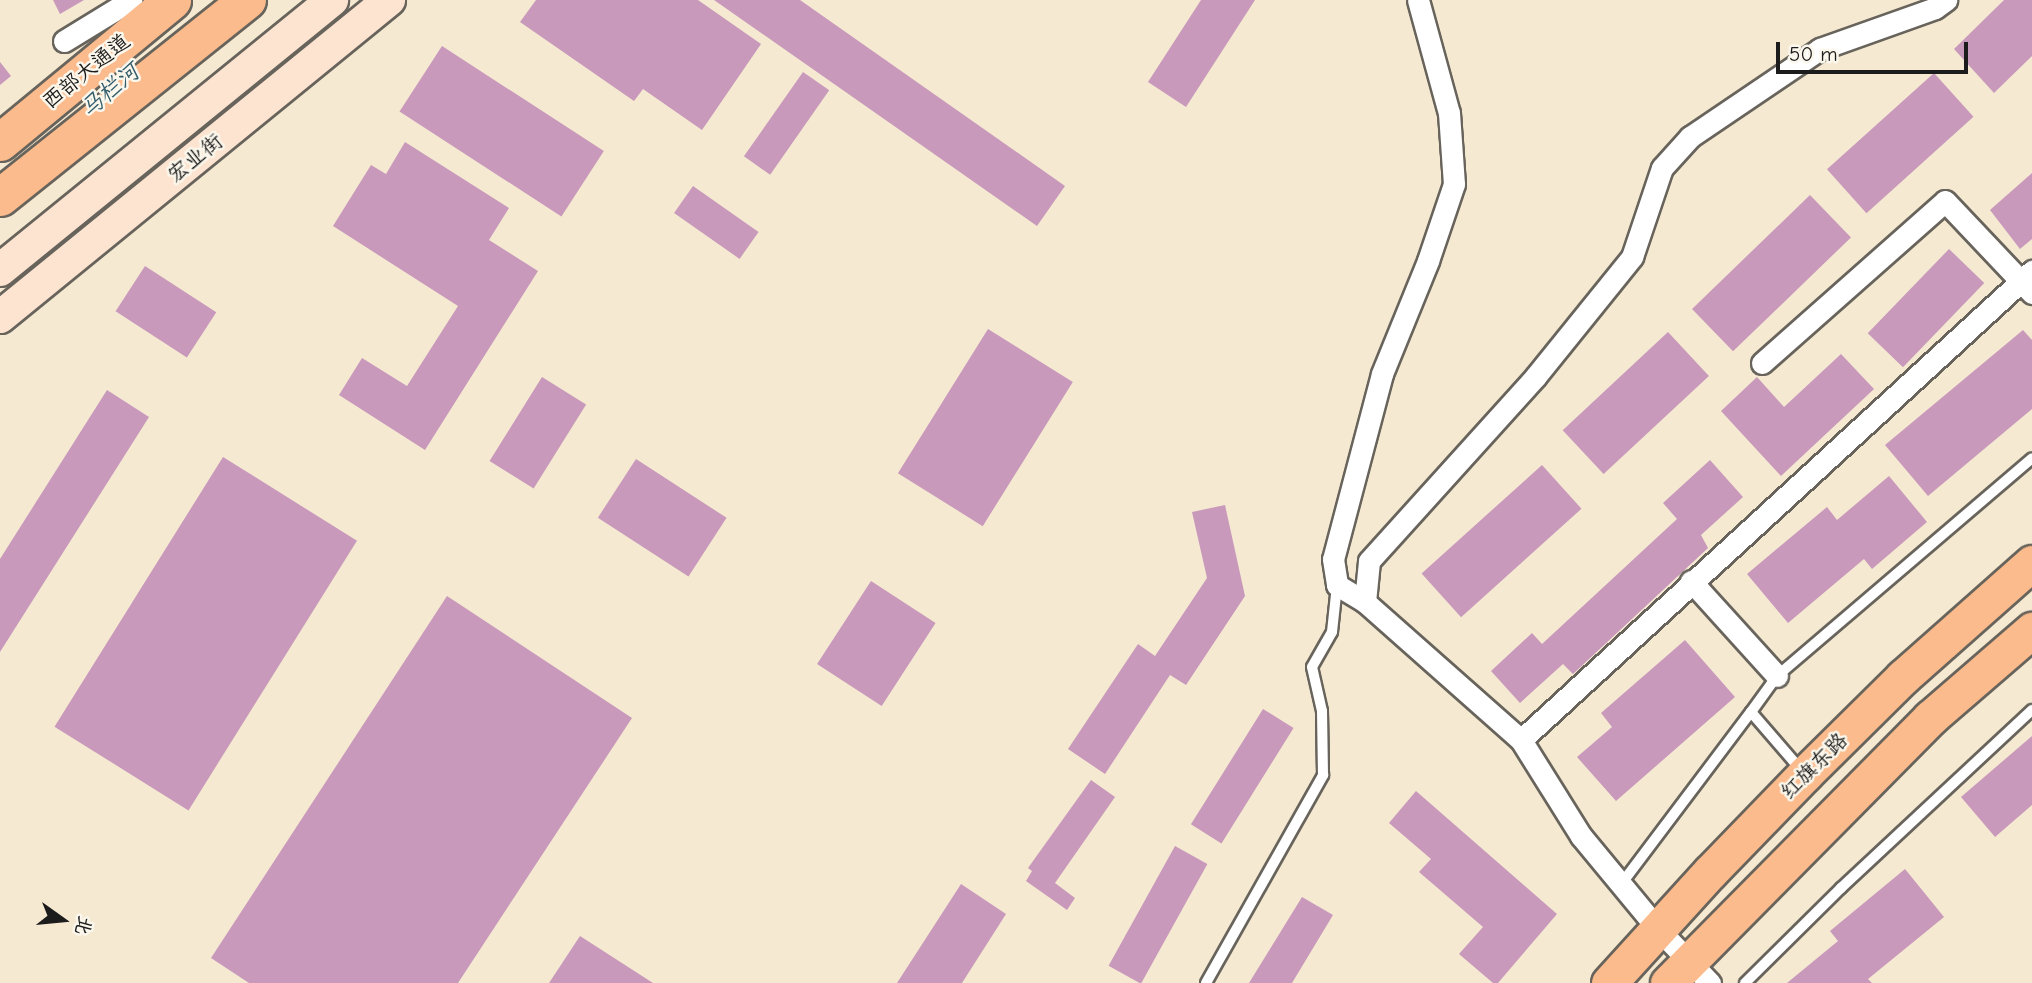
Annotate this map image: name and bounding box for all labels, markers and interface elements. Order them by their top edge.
street label: 西部大通道 [37,28,135,114]
scale bar [1780,28,1972,72]
text: 50 m [1789,42,1838,66]
water label: 马栏河 [75,58,145,124]
street label: 宏业街 [163,128,227,188]
street label: 红旗东路 [1775,727,1853,805]
north arrow [28,885,98,955]
text: 北 [70,913,96,937]

